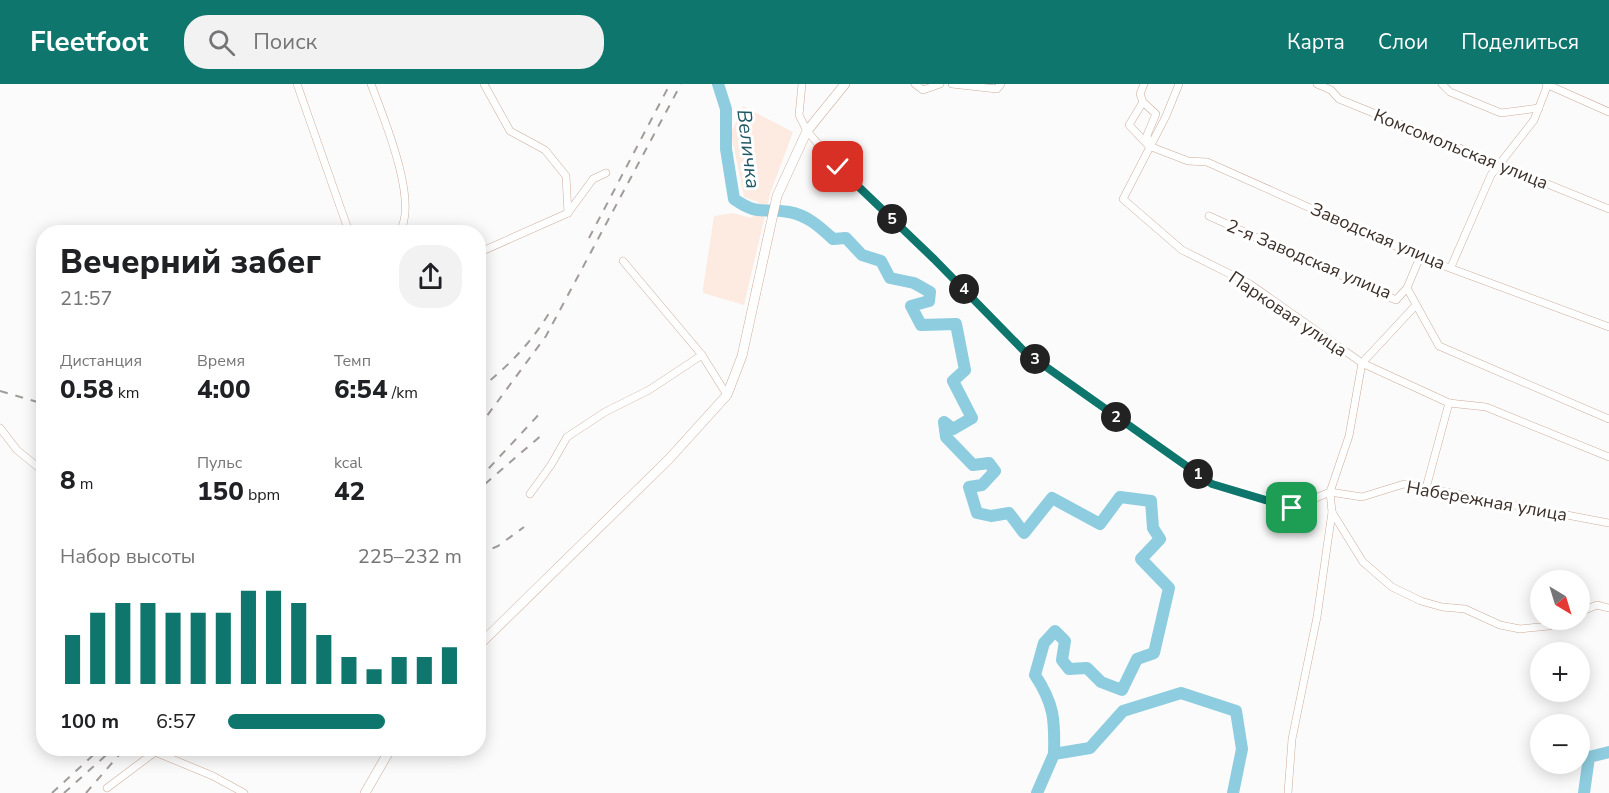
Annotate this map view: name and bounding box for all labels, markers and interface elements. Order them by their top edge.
search box [184,15,604,69]
text: Fleetfoot [30,23,148,61]
icon: search [205,26,238,59]
text: Поиск [253,27,317,57]
text: Карта [1287,28,1345,56]
text: Слои [1378,28,1428,56]
text: Поделиться [1461,28,1579,56]
street label: Комсомольская улица [1370,103,1552,195]
water label: Величка [730,108,767,190]
pin [812,141,863,192]
icon: check [821,150,854,183]
street label: Заводская улица [1307,197,1449,275]
pin: 5 [877,204,907,234]
text: 5 [887,208,897,230]
street label: 2-я Заводская улица [1223,213,1395,305]
text: Вечерний забег [60,240,321,285]
button: share [399,245,462,308]
street label: Парковая улица [1224,266,1352,362]
pin: 4 [949,274,979,304]
text: 4 [959,278,969,300]
text: 21:57 [60,285,113,312]
pin: 3 [1020,344,1050,374]
text: 3 [1030,348,1040,370]
text: Дистанция [60,350,142,372]
text: Время [197,350,245,372]
text: Темп [334,350,371,372]
text: 0.58 [60,372,114,407]
text: 4:00 [197,372,251,407]
text: 6:54 [334,372,388,407]
text: km [114,382,139,404]
text: /km [388,382,418,404]
pin: 2 [1101,402,1131,432]
text: 2 [1111,406,1121,428]
text: Пульс [197,452,242,474]
text: kcal [334,452,362,474]
pin: 1 [1183,459,1213,489]
text: 8 [60,463,76,498]
text: 1 [1193,463,1203,485]
text: m [76,473,93,495]
text: 150 [197,474,244,509]
text: 42 [334,474,365,509]
street label: Набережная улица [1405,475,1569,527]
pin [1266,482,1317,533]
text: bpm [244,484,280,506]
icon: arrive [1275,491,1308,524]
text: Набор высоты [60,543,195,570]
text: 225–232 m [358,543,462,570]
north arrow [1530,570,1590,630]
map controls [1530,570,1590,774]
button: + [1530,642,1590,702]
text: 100 m [60,708,119,735]
text: 6:57 [156,708,197,735]
button: − [1530,714,1590,774]

